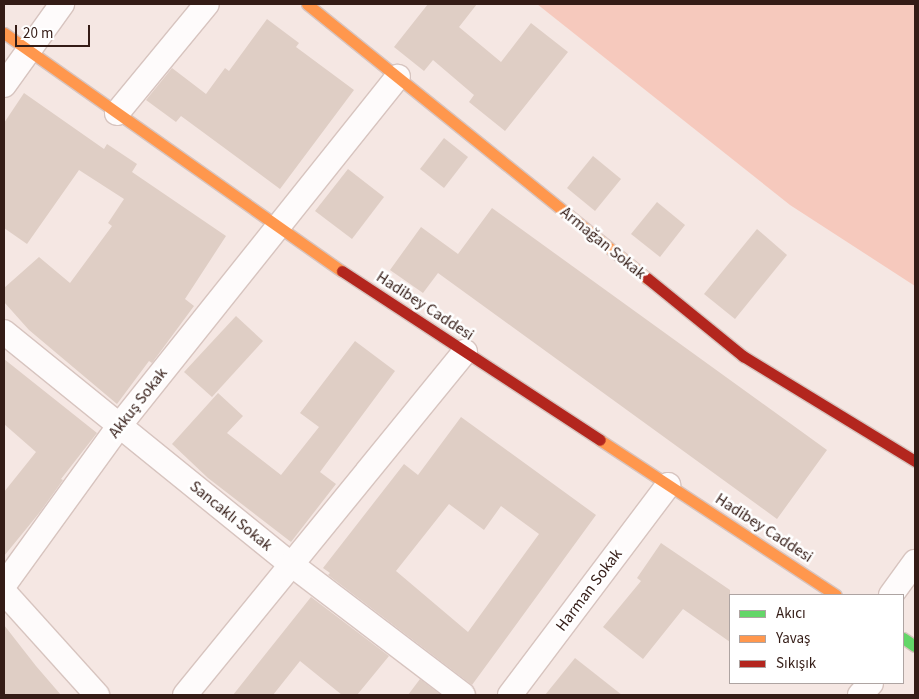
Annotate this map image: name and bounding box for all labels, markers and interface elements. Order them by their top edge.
scale bar [18,15,92,47]
text: 20 m [23,23,53,44]
street label: Armağan Sokak [556,203,650,283]
street label: Hadibey Caddesi [373,267,477,345]
street label: Akkuş Sokak [105,364,171,442]
street label: Sancaklı Sokak [186,477,276,555]
street label: Hadibey Caddesi [712,489,816,567]
street label: Harman Sokak [552,545,626,635]
legend [729,594,904,684]
text: Akıcı [776,603,806,624]
text: Yavaş [776,628,810,649]
text: Sıkışık [776,653,816,674]

